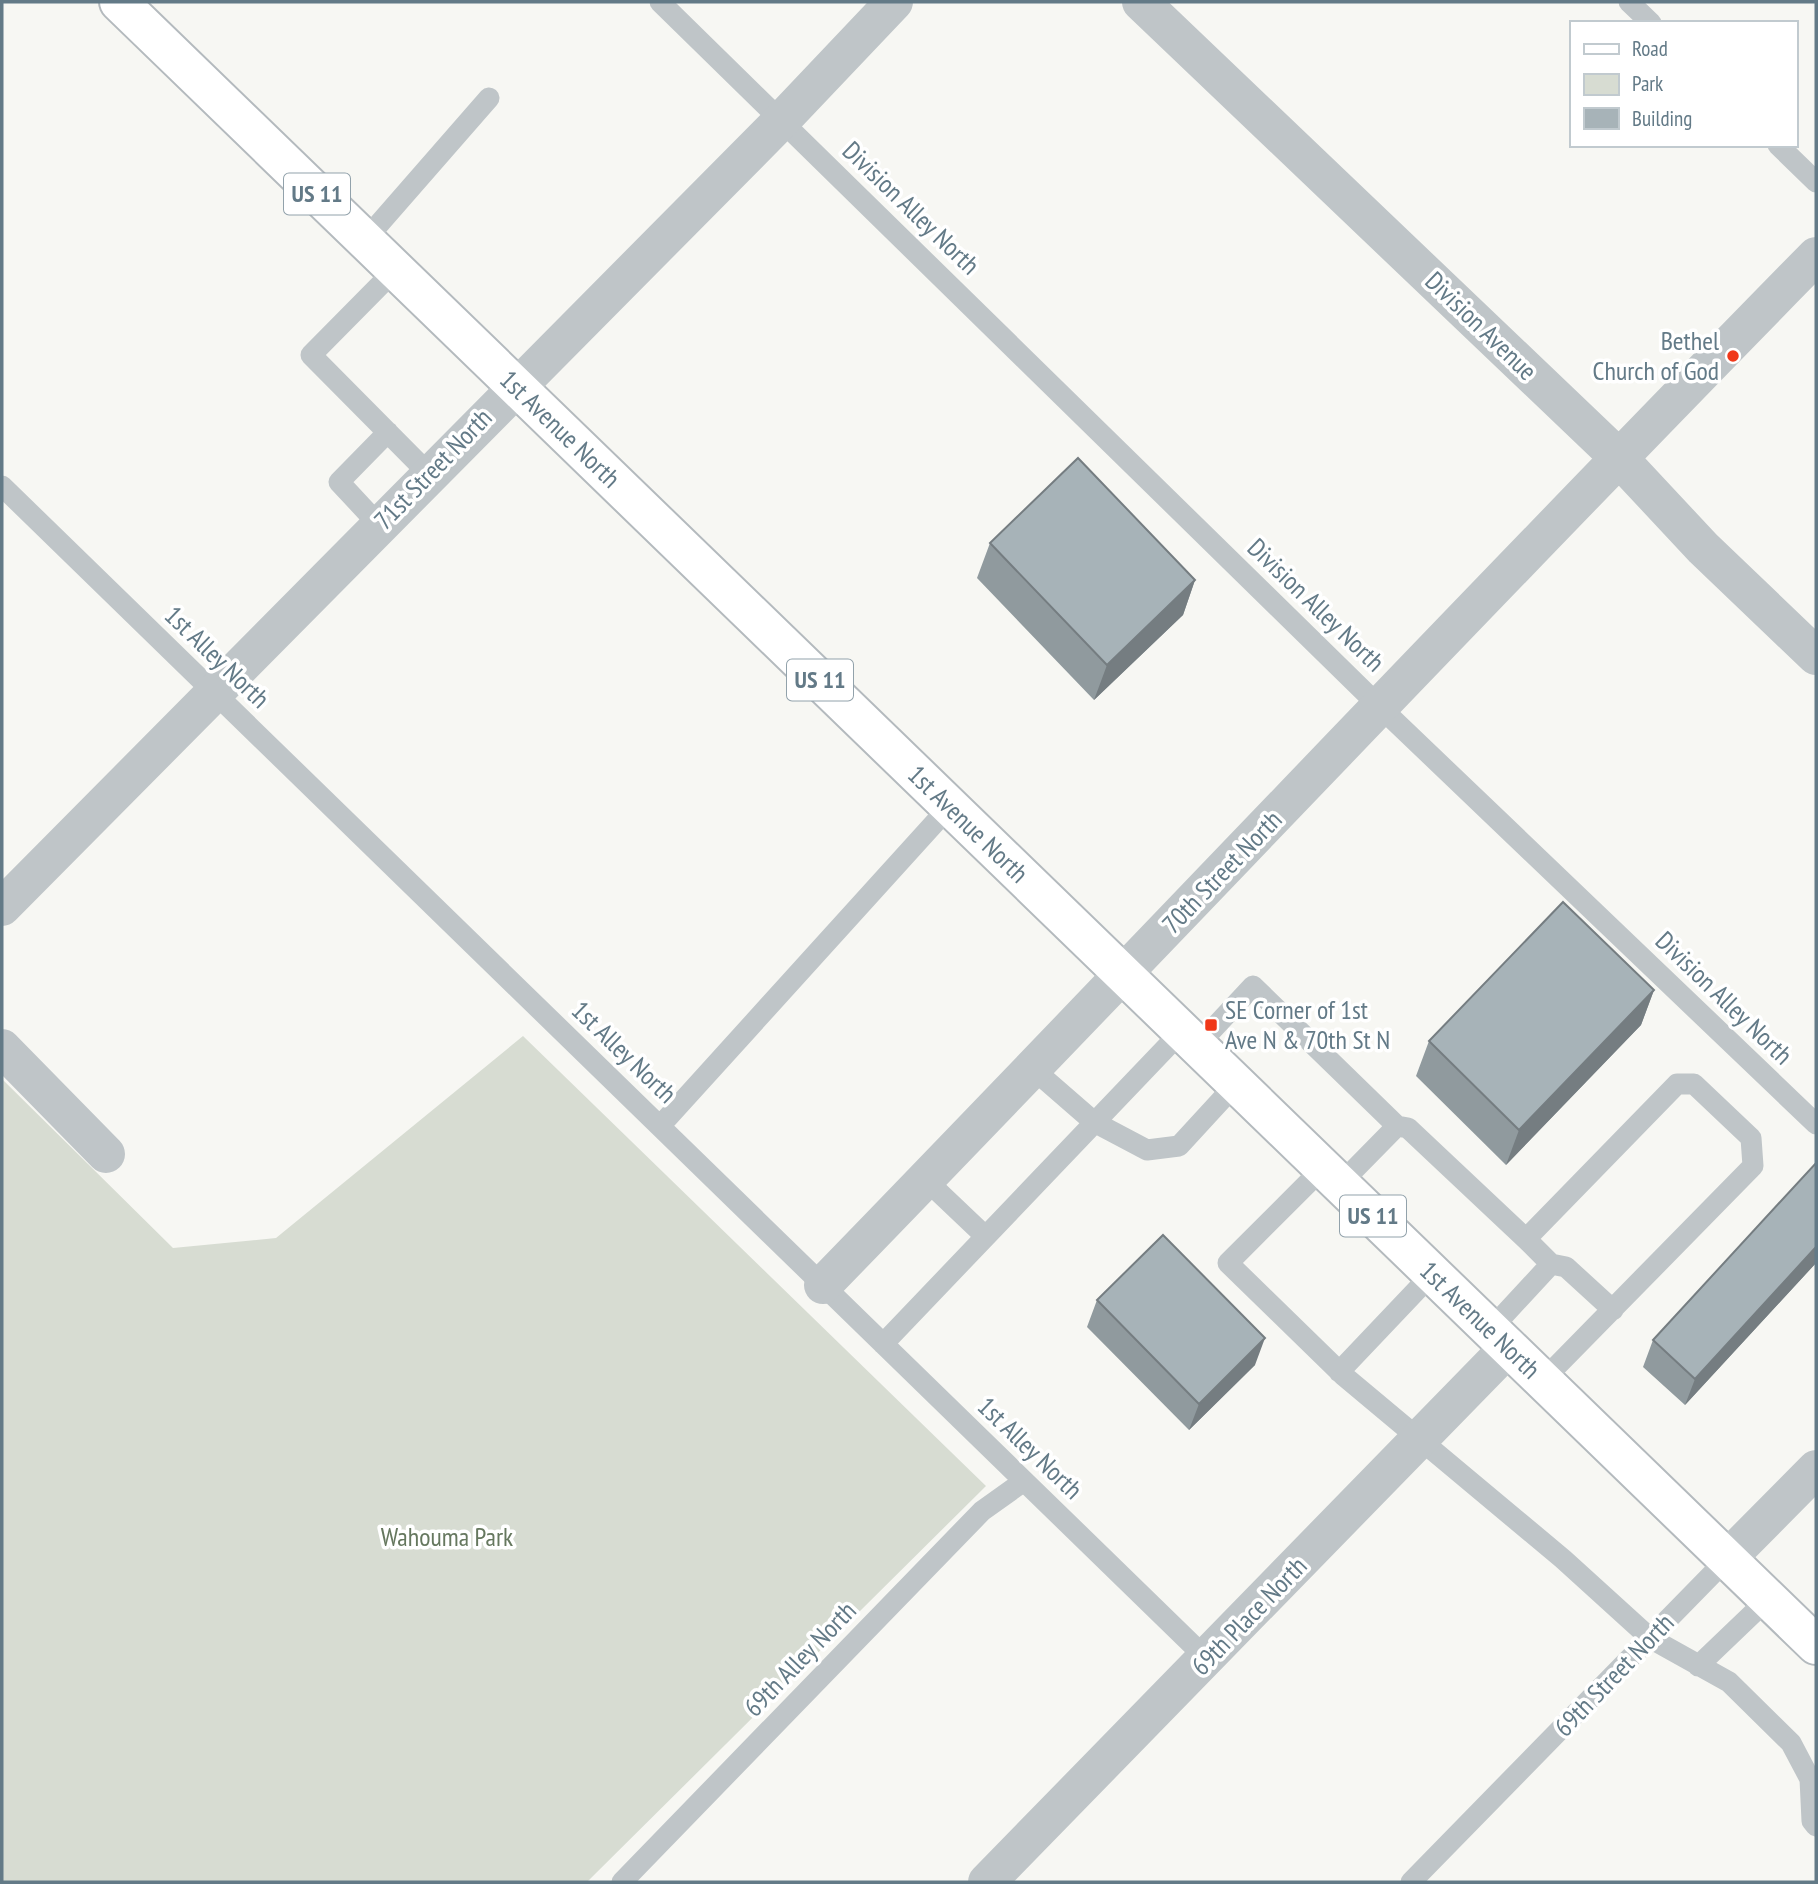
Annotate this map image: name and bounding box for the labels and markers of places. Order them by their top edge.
place label: Bethel Church of God [1593,324,1719,387]
marker: Bethel Church of God [1725,348,1741,364]
place label: SE Corner of 1st Ave N & 70th St N [1225,993,1390,1056]
marker: SE Corner of 1st Ave N & 70th St N [1203,1017,1219,1033]

